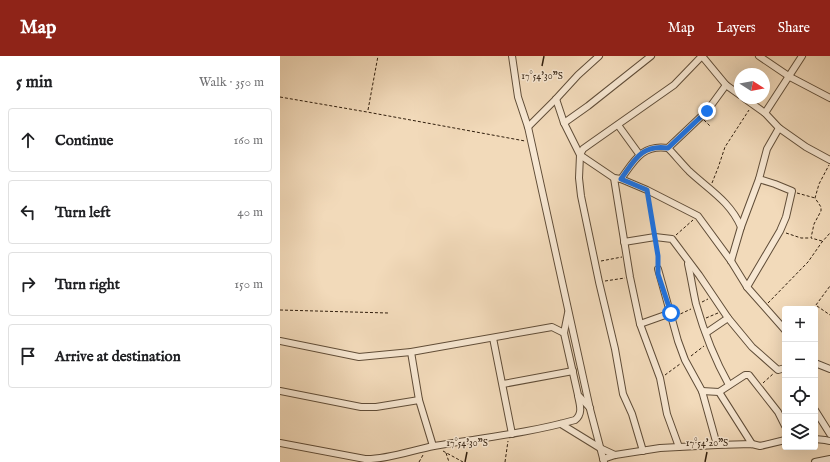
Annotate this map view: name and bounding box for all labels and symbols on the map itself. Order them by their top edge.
north arrow [734,68,770,104]
text: 17°54'30"S [521,70,563,83]
route end [698,102,716,120]
route start [662,304,680,322]
text: 17°54'30"S [446,437,488,450]
text: 17°54'20"S [686,437,728,450]

